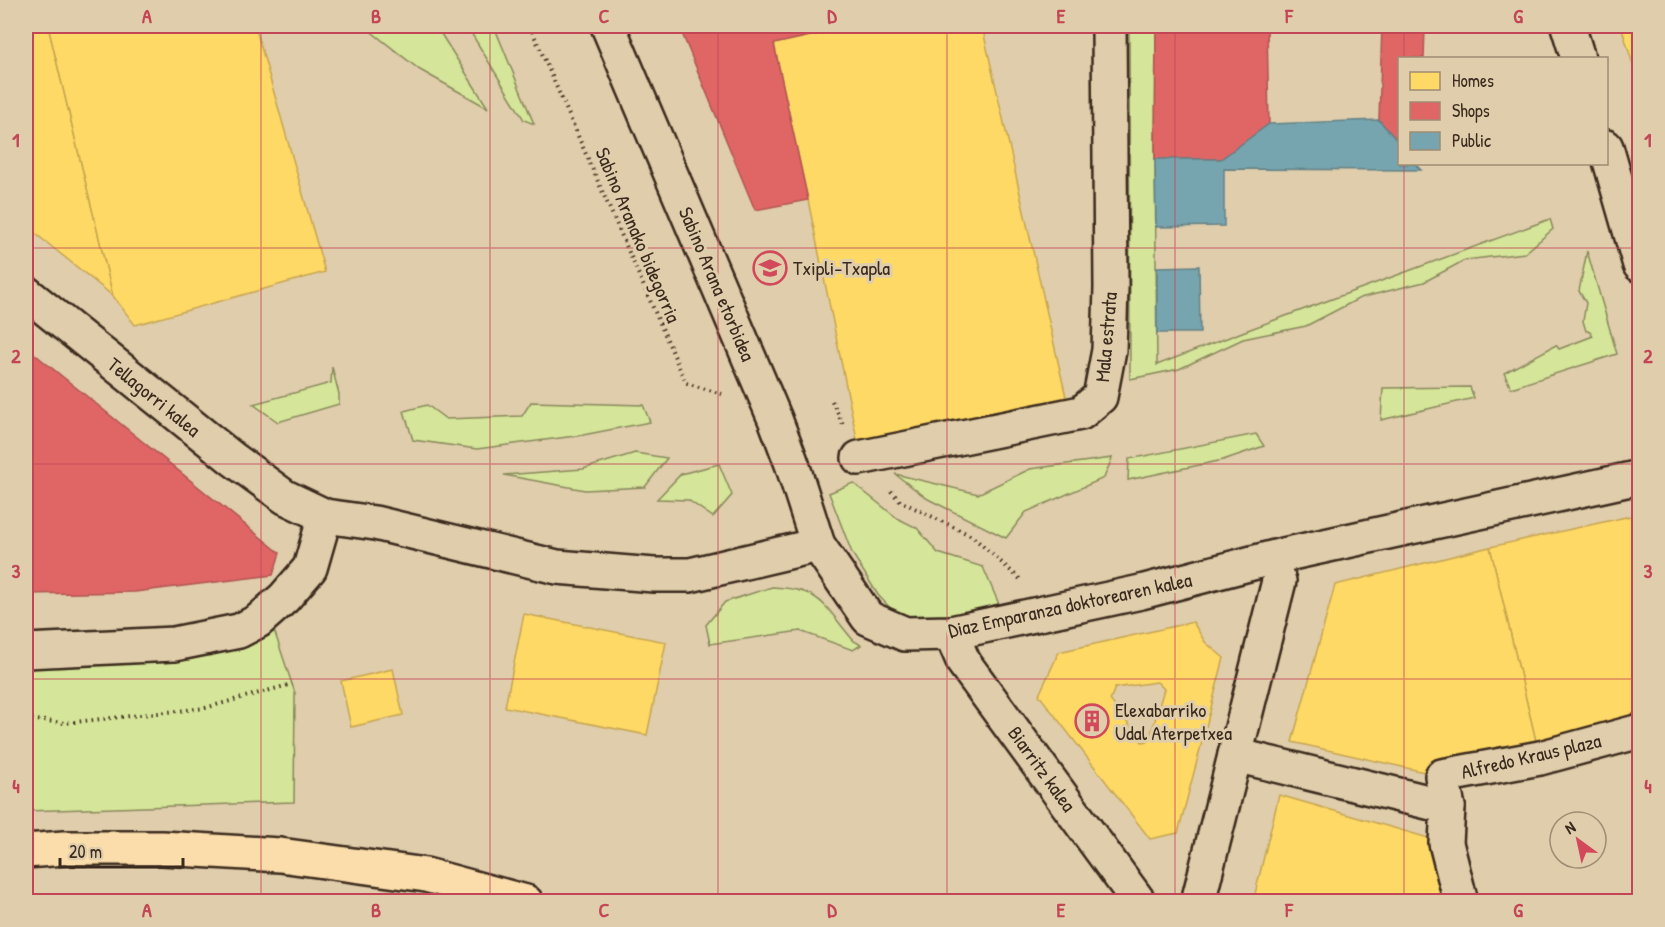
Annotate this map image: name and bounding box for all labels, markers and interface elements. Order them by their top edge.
text: A [142,2,152,29]
text: B [371,2,381,29]
text: C [599,2,610,29]
text: D [827,2,837,29]
text: E [1057,2,1066,29]
text: F [1284,2,1294,29]
text: G [1513,2,1523,29]
legend [1398,57,1608,165]
text: Homes [1452,68,1494,93]
text: Shops [1452,98,1490,123]
text: 1 [12,126,20,153]
text: 1 [1644,126,1652,153]
text: Public [1452,128,1491,153]
street label: Sabino Aranako bidegorria [589,143,688,327]
street label: Sabino Arana etorbidea [673,203,762,365]
school or university icon: Txipli-Txapla [752,250,788,286]
place label: Txipli-Txapla [793,254,890,281]
street label: Mala estrata [1088,291,1123,383]
text: 2 [11,342,21,369]
text: 2 [1643,342,1653,369]
street label: Tellagorri kalea [102,351,207,443]
text: 3 [12,557,21,584]
text: 3 [1644,557,1653,584]
street label: Diaz Emparanza doktorearen kalea [946,565,1194,644]
place label: Elexabarriko Udal Aterpetxea [1115,696,1232,746]
building icon: Elexabarriko Udal Aterpetxea [1074,703,1110,739]
street label: Biarritz kalea [1002,720,1083,817]
street label: Alfredo Kraus plaza [1458,726,1604,785]
text: 4 [12,772,20,799]
text: 4 [1644,772,1652,799]
north arrow [1548,810,1608,870]
text: N [1560,816,1580,839]
scale bar [60,831,183,869]
text: 20 m [69,839,102,864]
text: A [142,896,152,923]
text: B [371,896,381,923]
text: C [599,896,610,923]
text: D [827,896,837,923]
text: E [1057,896,1066,923]
text: F [1284,896,1294,923]
text: G [1513,896,1523,923]

